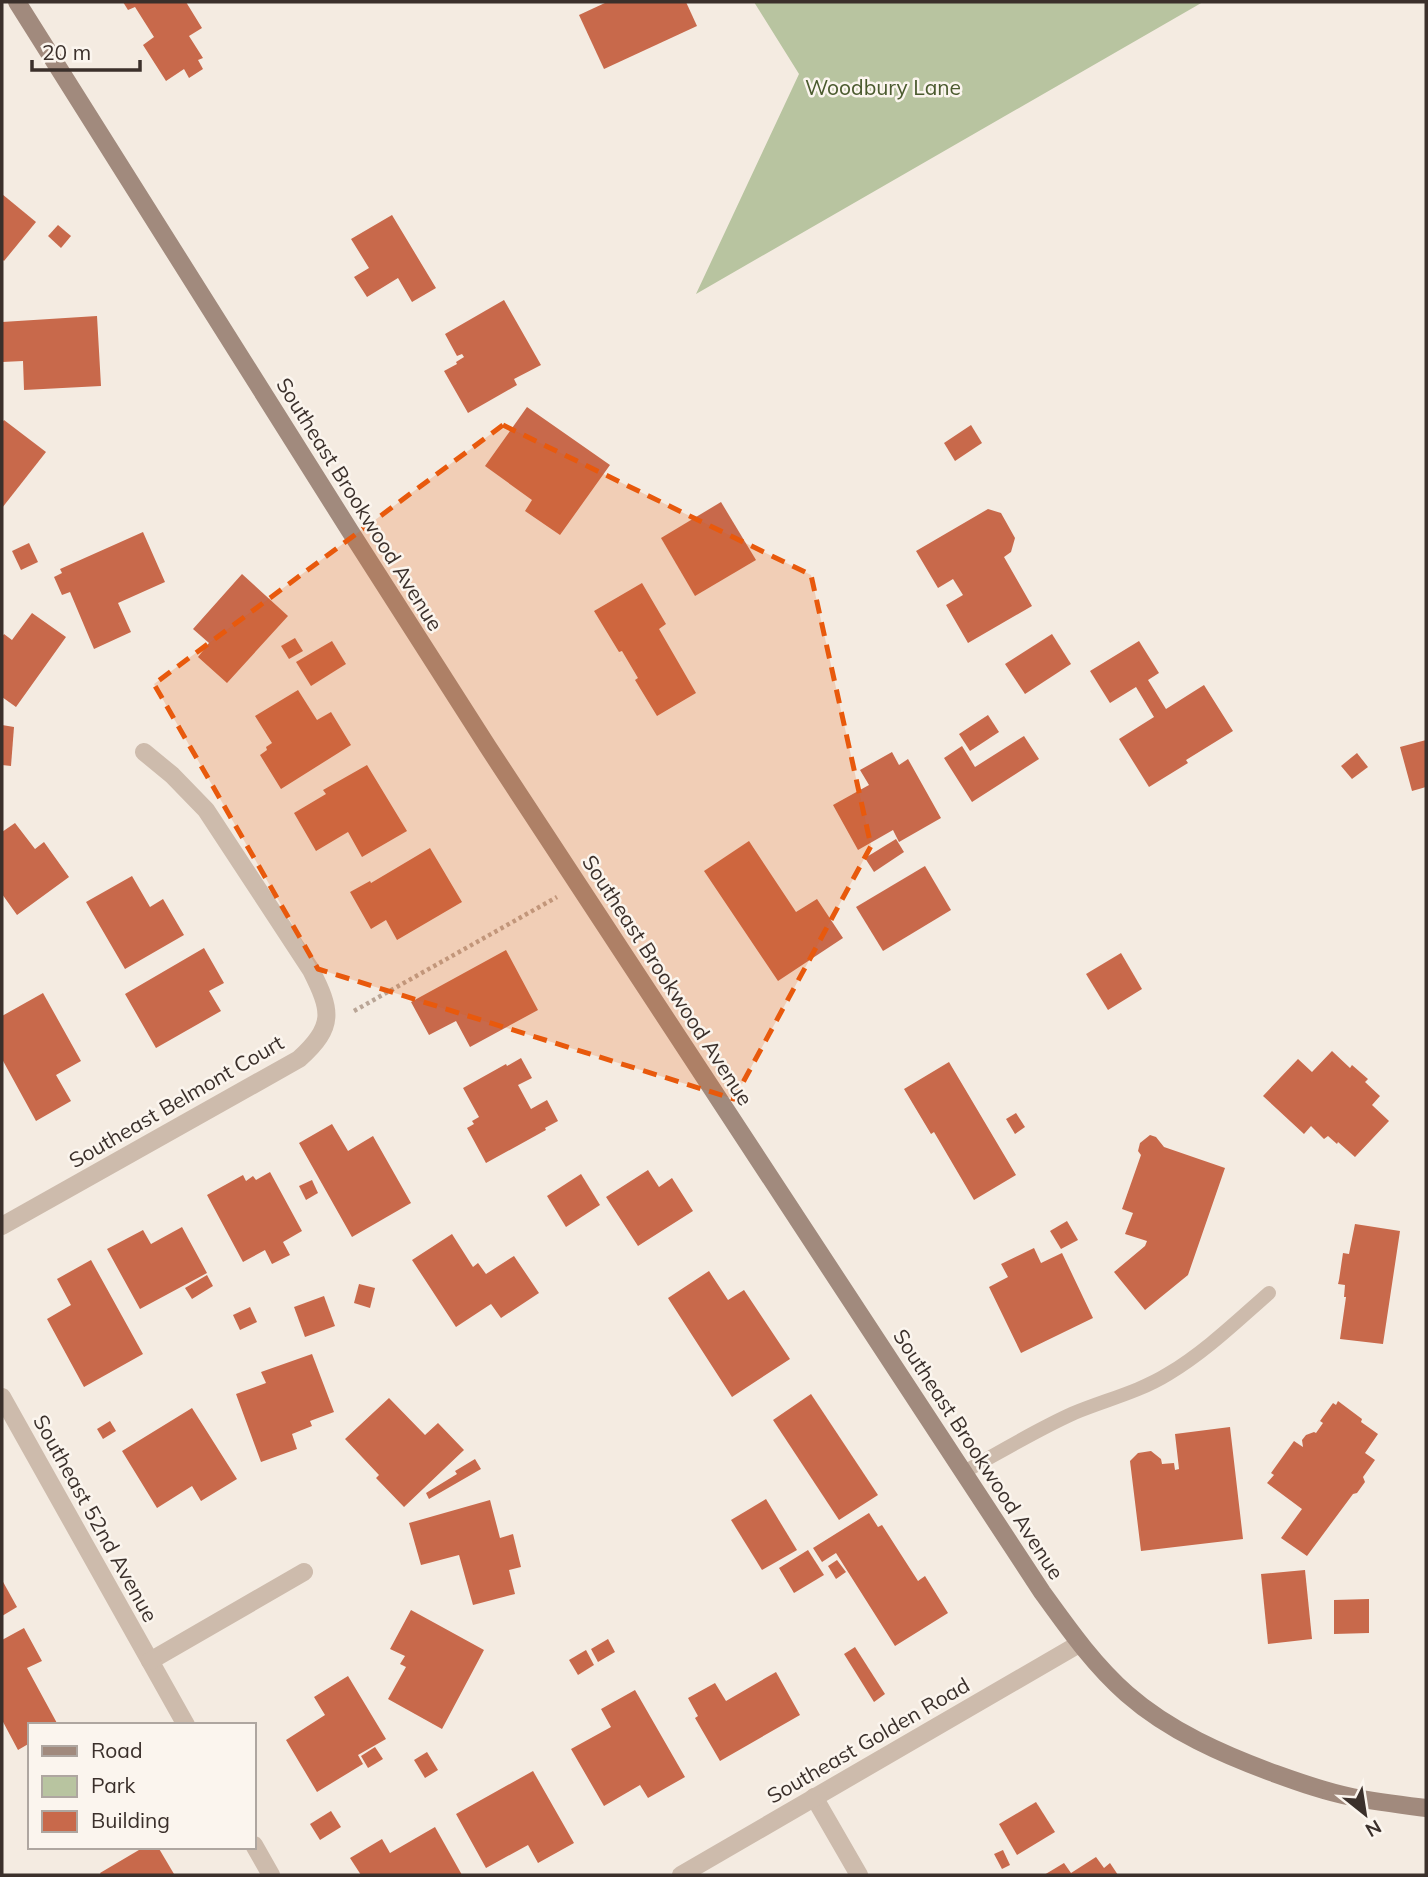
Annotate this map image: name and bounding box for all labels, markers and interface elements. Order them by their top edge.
scale bar [32,28,140,72]
text: 20 m [42,39,91,65]
park label: Woodbury Lane [805,74,961,100]
street label: Southeast Brookwood Avenue [271,373,449,635]
street label: Southeast Brookwood Avenue [577,850,759,1110]
street label: Southeast Belmont Court [64,1029,288,1173]
street label: Southeast Brookwood Avenue [888,1324,1070,1584]
street label: Southeast 52nd Avenue [28,1410,164,1626]
street label: Southeast Golden Road [762,1671,974,1809]
legend [28,1723,256,1849]
text: Road [91,1737,142,1763]
text: Park [91,1772,135,1798]
north arrow [1330,1779,1400,1849]
text: Building [91,1807,170,1833]
text: N [1361,1815,1386,1843]

